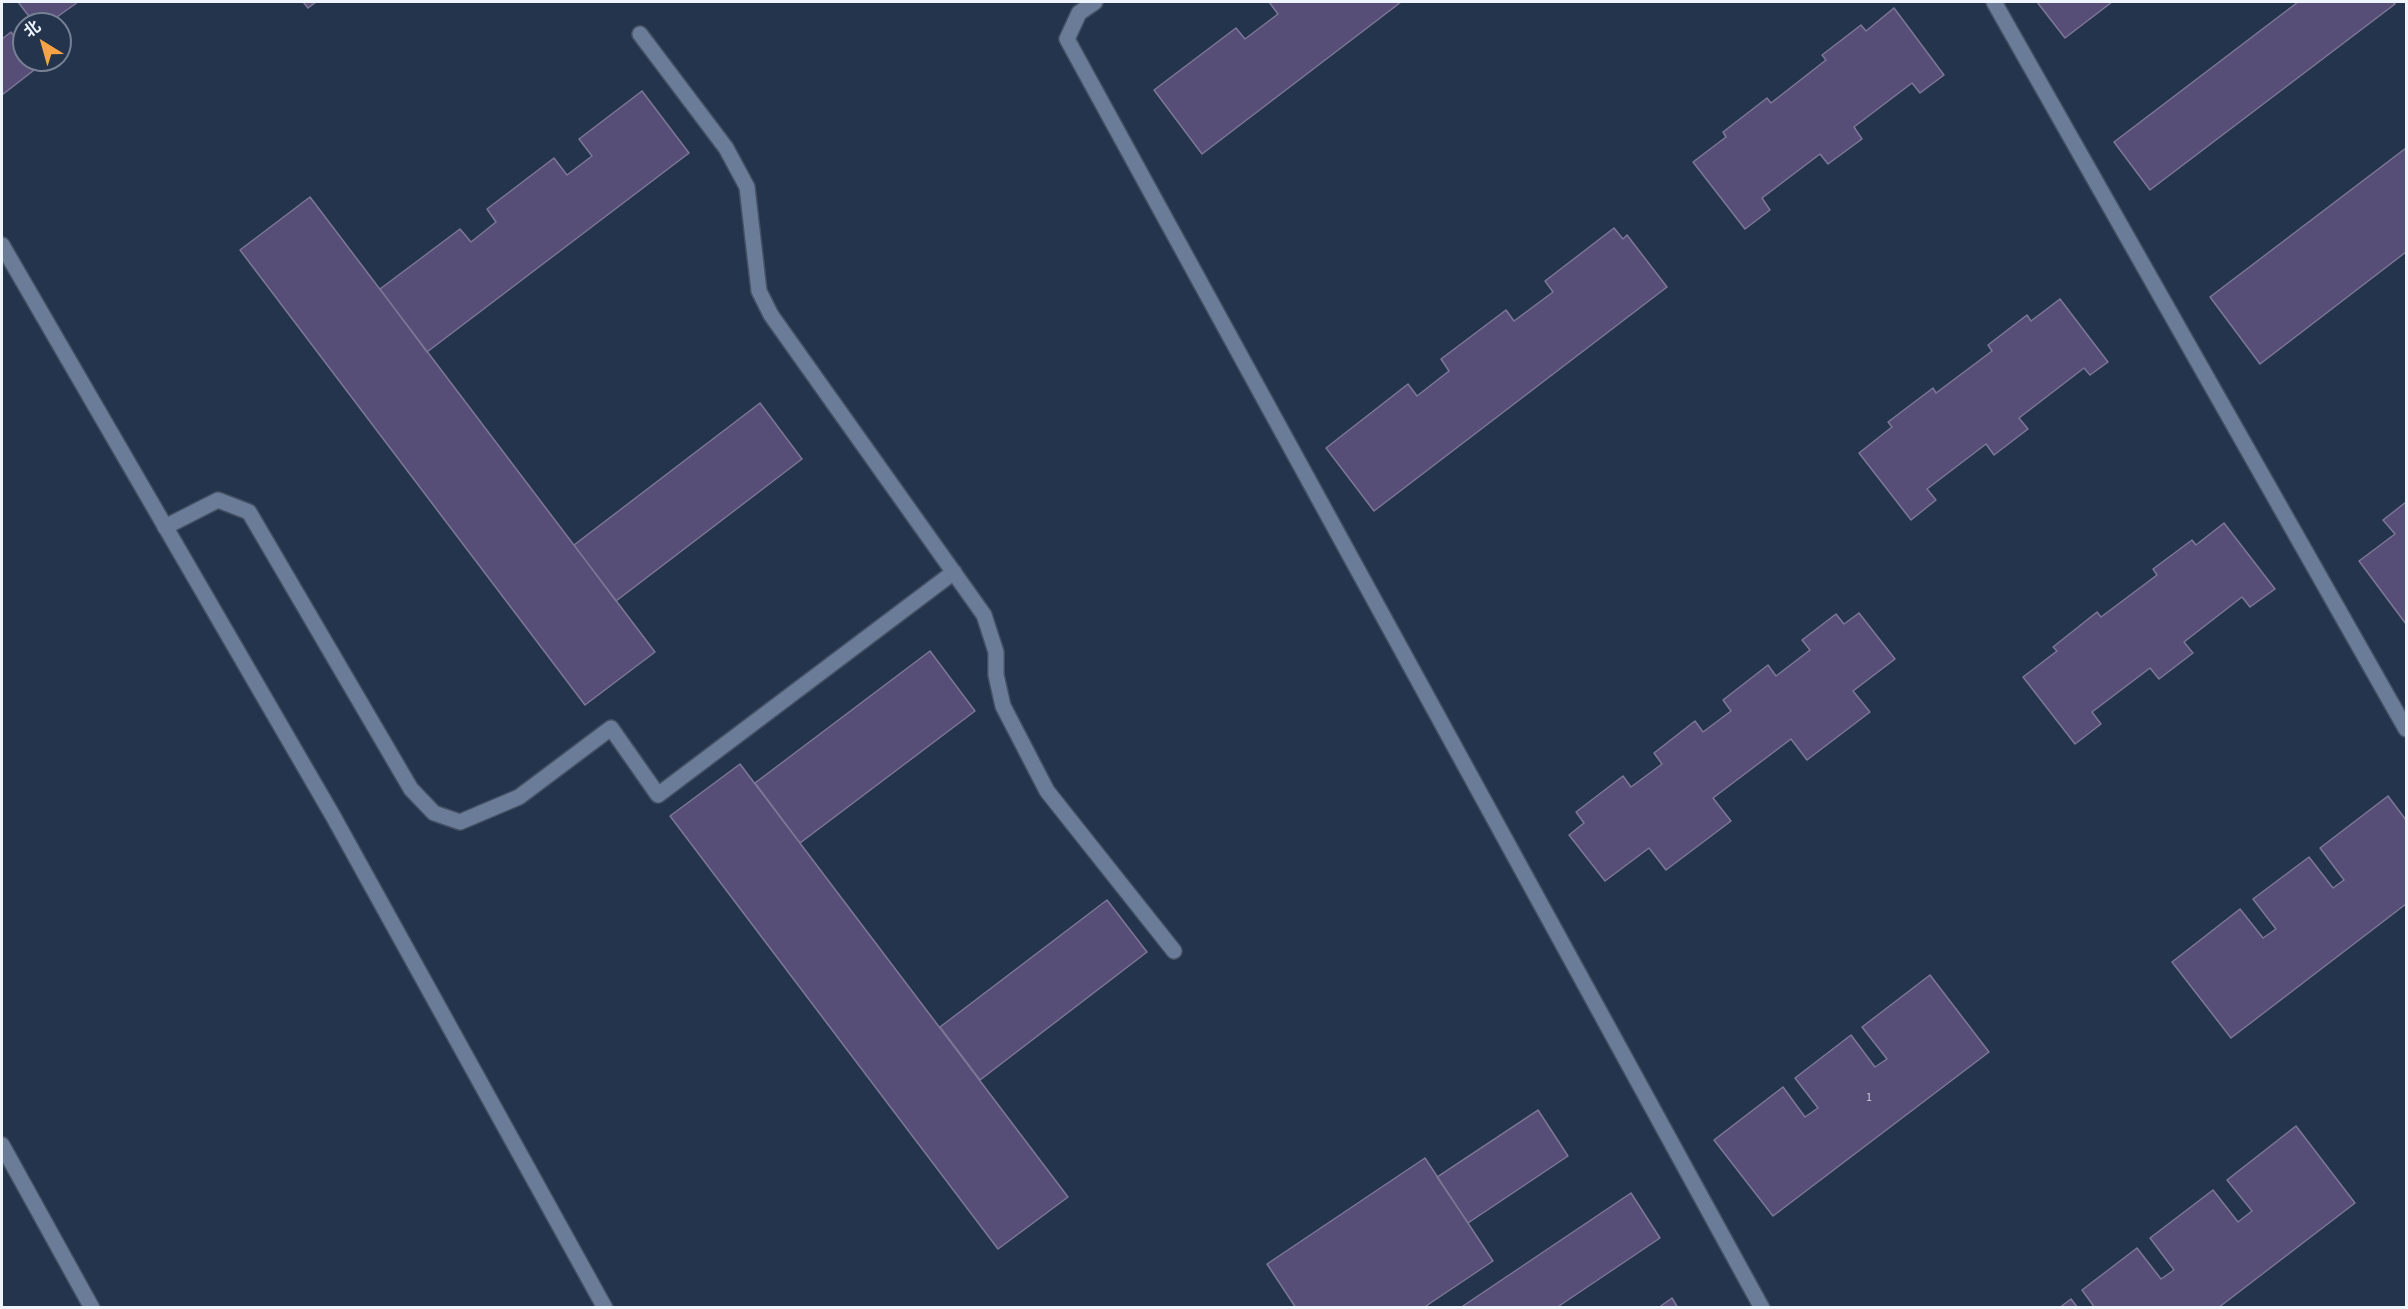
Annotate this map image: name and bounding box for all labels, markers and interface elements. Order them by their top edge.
north arrow [12,12,72,72]
text: 北 [19,16,45,43]
house number: 1 [1866,1091,1872,1105]

